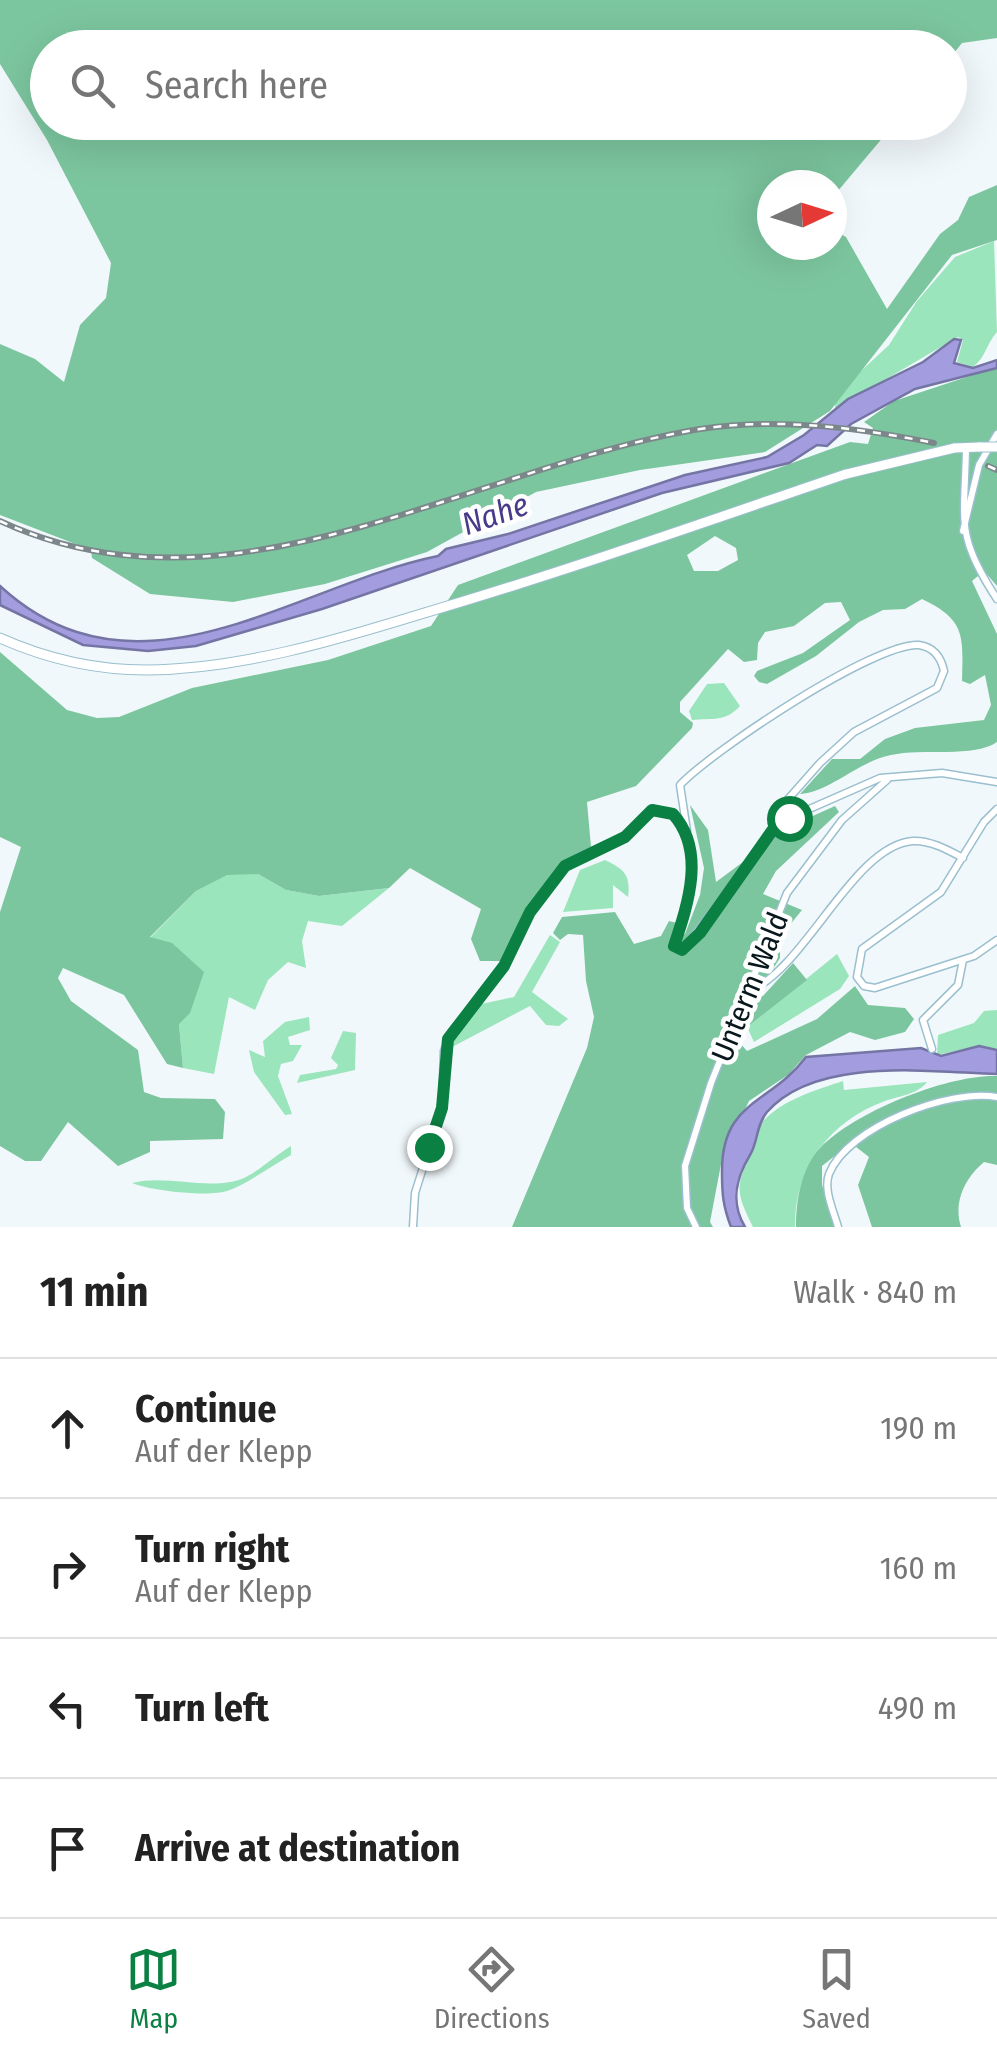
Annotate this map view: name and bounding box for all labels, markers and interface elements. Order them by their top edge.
search box [30,30,967,140]
icon: search [65,58,120,113]
text: Search here [145,62,328,108]
north arrow [757,170,847,260]
water label: Nahe [457,485,533,543]
route start [767,796,813,842]
street label: Unterm Wald [704,907,796,1067]
route end [407,1125,453,1171]
text: 11 min [40,1267,148,1317]
text: Walk · 840 m [793,1273,957,1311]
text: Continue [135,1386,276,1432]
icon: ahead [40,1401,95,1456]
text: 190 m [880,1409,957,1447]
text: Auf der Klepp [135,1432,313,1470]
text: Turn right [135,1526,289,1572]
icon: right [40,1541,95,1596]
text: 160 m [880,1549,957,1587]
text: Auf der Klepp [135,1572,313,1610]
icon: left [40,1681,95,1736]
text: Turn left [135,1685,269,1731]
text: 490 m [878,1689,957,1727]
icon: arrive [40,1821,95,1876]
text: Arrive at destination [135,1825,460,1871]
tab: Map [126,1942,181,2035]
tab: Directions [434,1942,550,2035]
tab: Saved [802,1942,871,2035]

